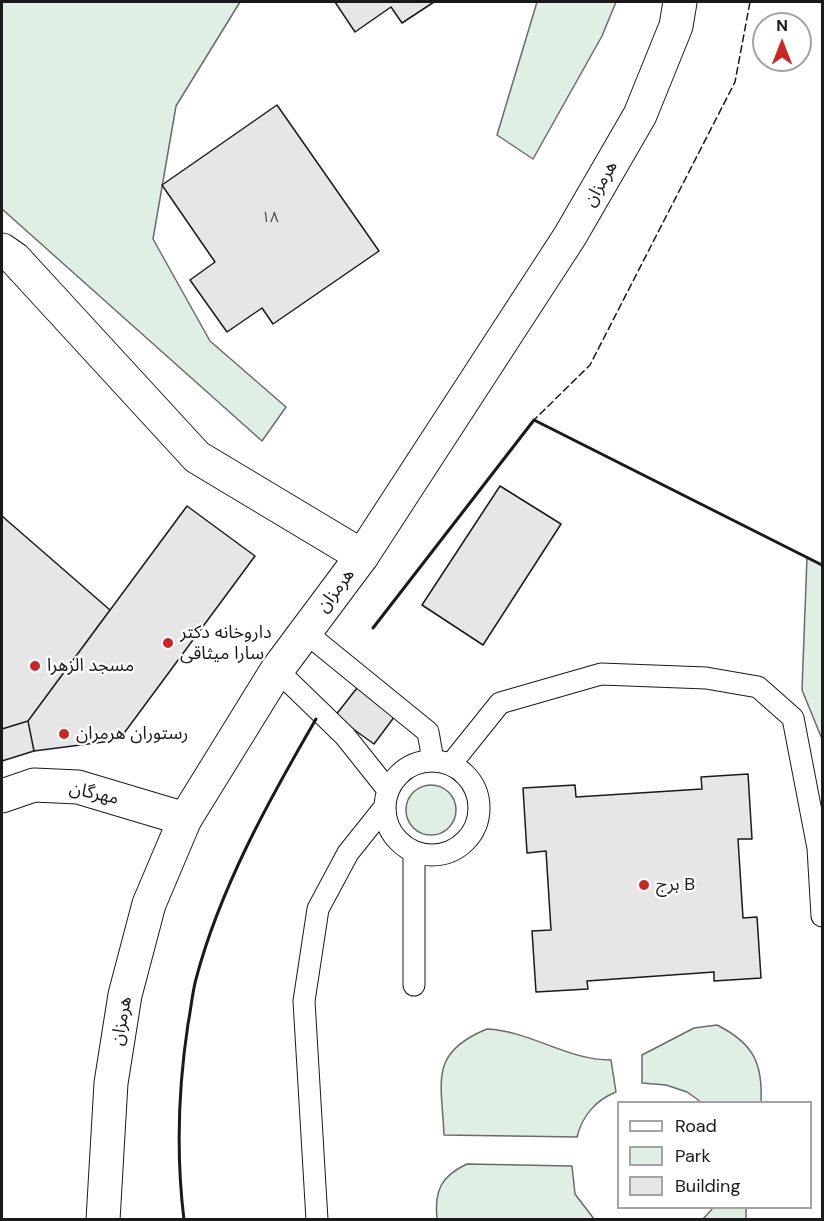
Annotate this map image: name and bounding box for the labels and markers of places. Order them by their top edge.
place label: داروخانه دکتر سارا میثاقی [180,622,272,664]
marker: داروخانه دکتر سارا میثاقی [161,636,175,650]
place label: مسجد الزهرا [47,655,134,677]
marker: مسجد الزهرا [28,659,42,673]
place label: رستوران هرمران [76,723,188,745]
marker: رستوران هرمران [57,727,71,741]
place label: برج B [656,874,695,896]
marker: برج B [637,878,651,892]

